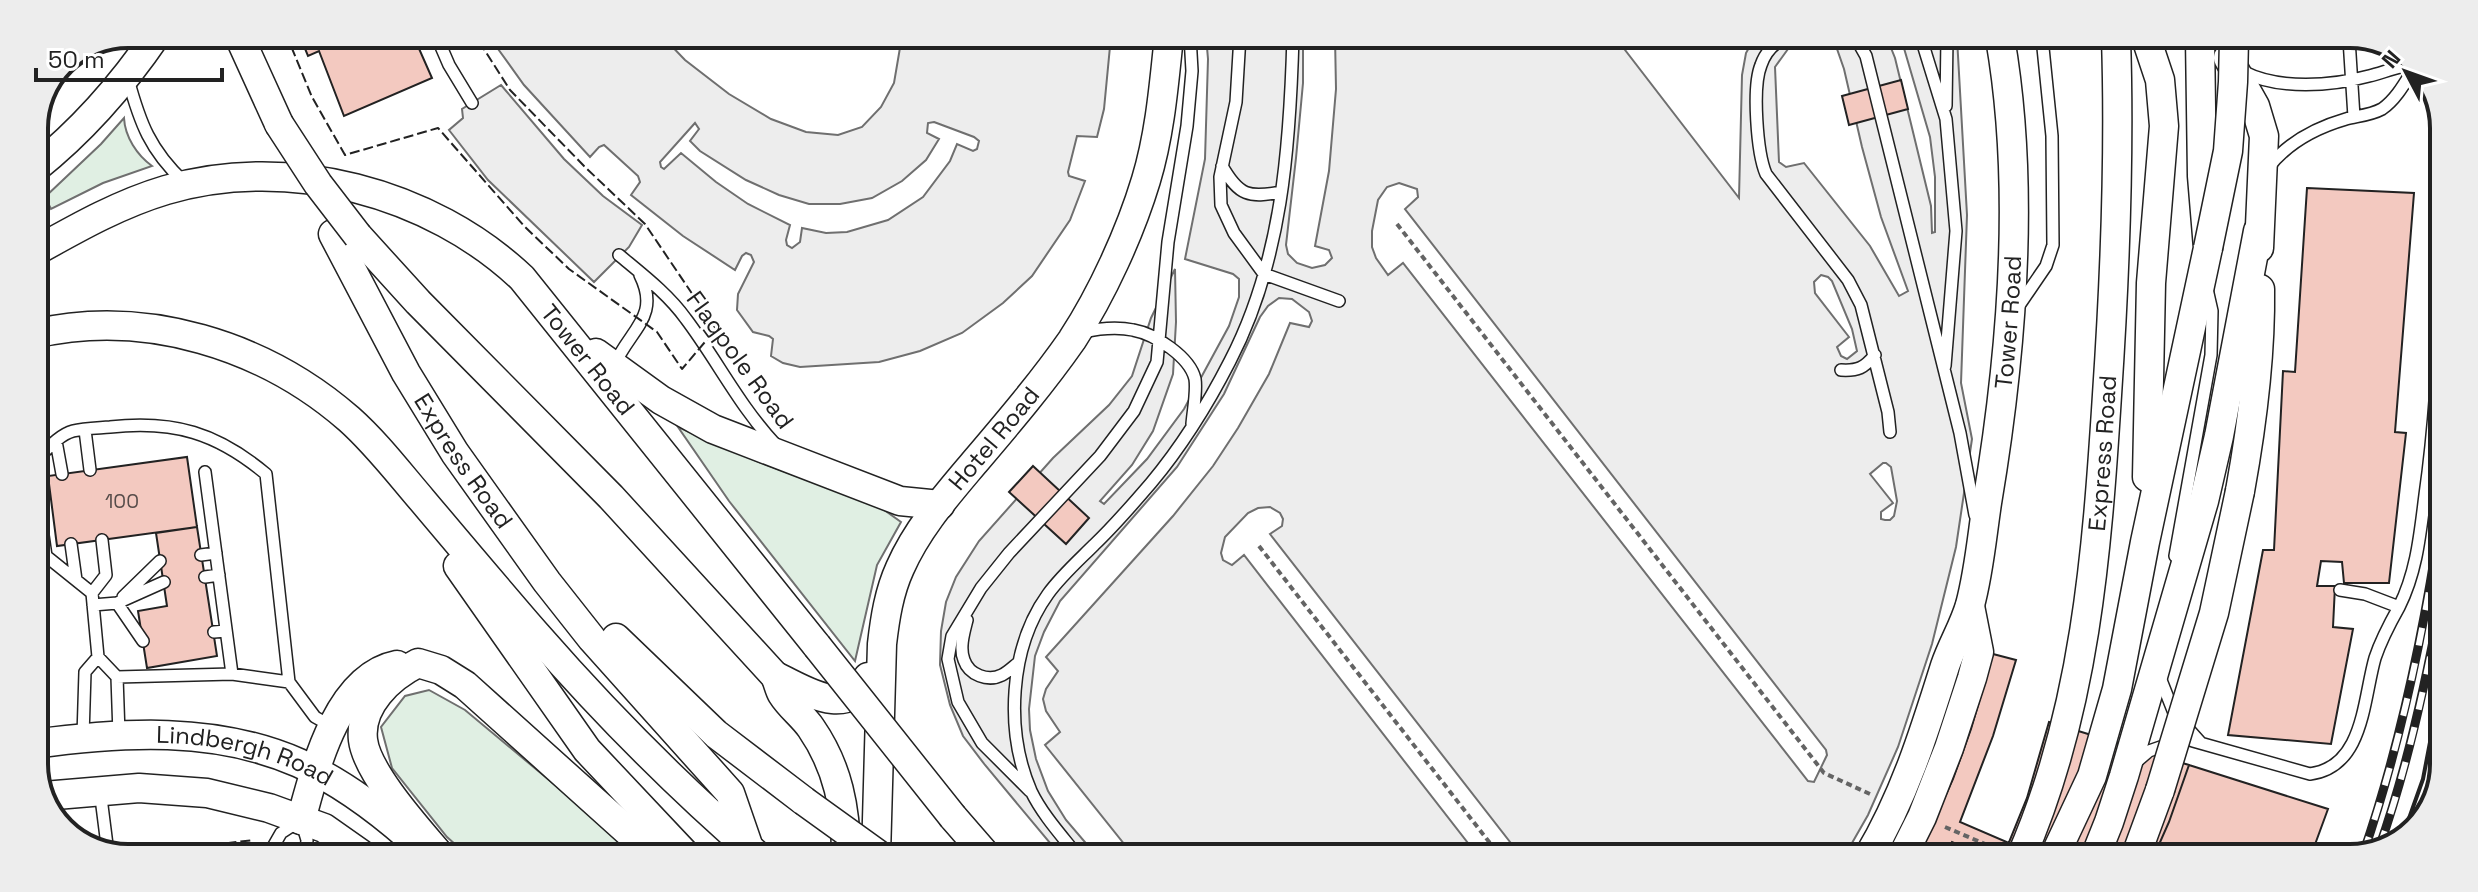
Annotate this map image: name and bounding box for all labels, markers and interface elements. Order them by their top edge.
scale bar [36,32,222,82]
north arrow [2366,32,2446,112]
text: 50 m [48,44,105,75]
text: N [2376,44,2406,74]
street label: Tower Road [1987,255,2028,391]
street label: Flagpole Road [680,285,801,435]
street label: Tower Road [534,298,642,421]
street label: Express Road [2081,374,2123,533]
street label: Hotel Road [941,380,1046,497]
street label: Express Road [407,387,520,535]
house number: 100 [105,488,139,514]
street label: Lindbergh Road [156,719,339,793]

